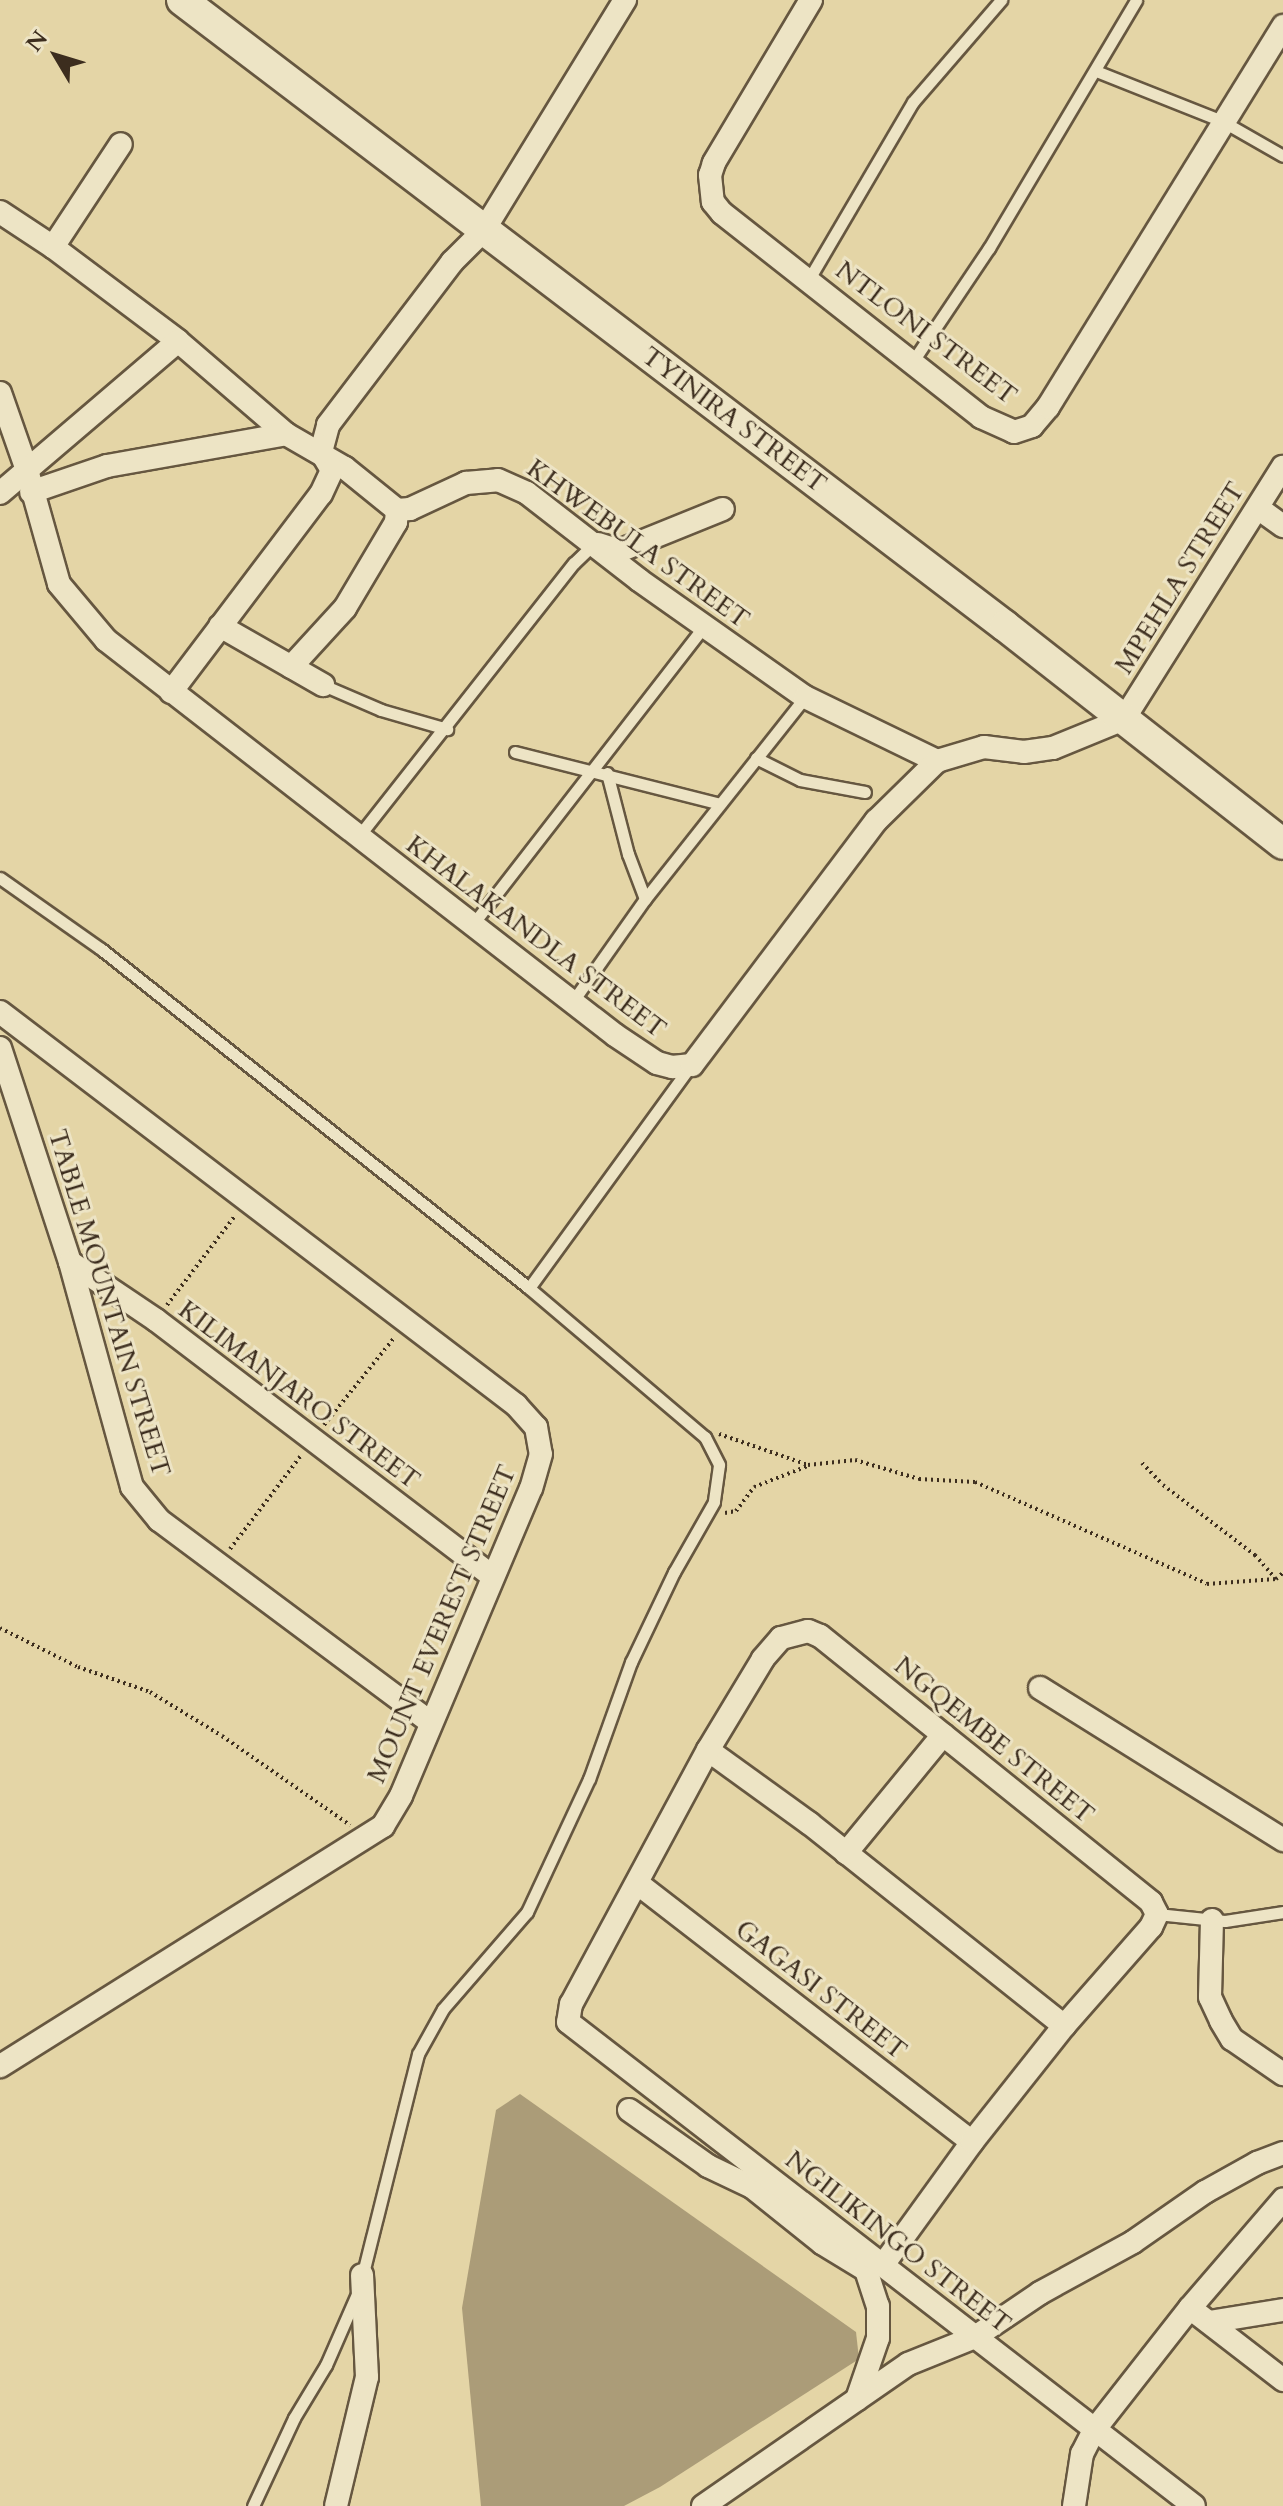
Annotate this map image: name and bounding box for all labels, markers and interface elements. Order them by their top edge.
north arrow [16,16,96,96]
text: N [19,24,55,58]
street label: NTLONI STREET [829,255,1023,411]
street label: TYINIRA STREET [636,340,832,500]
street label: KHWEBULA STREET [521,453,755,635]
street label: MPEHLA STREET [1108,476,1252,680]
street label: KHALAKANDLA STREET [400,829,672,1045]
street label: TABLE MOUNTAIN STREET [41,1126,177,1480]
street label: KILIMANJARO STREET [172,1294,426,1496]
street label: MOUNT EVEREST STREET [361,1460,523,1788]
street label: NGQEMBE STREET [888,1650,1100,1830]
street label: GAGASI STREET [729,1914,913,2066]
street label: NGILIKINGO STREET [779,2144,1017,2340]

